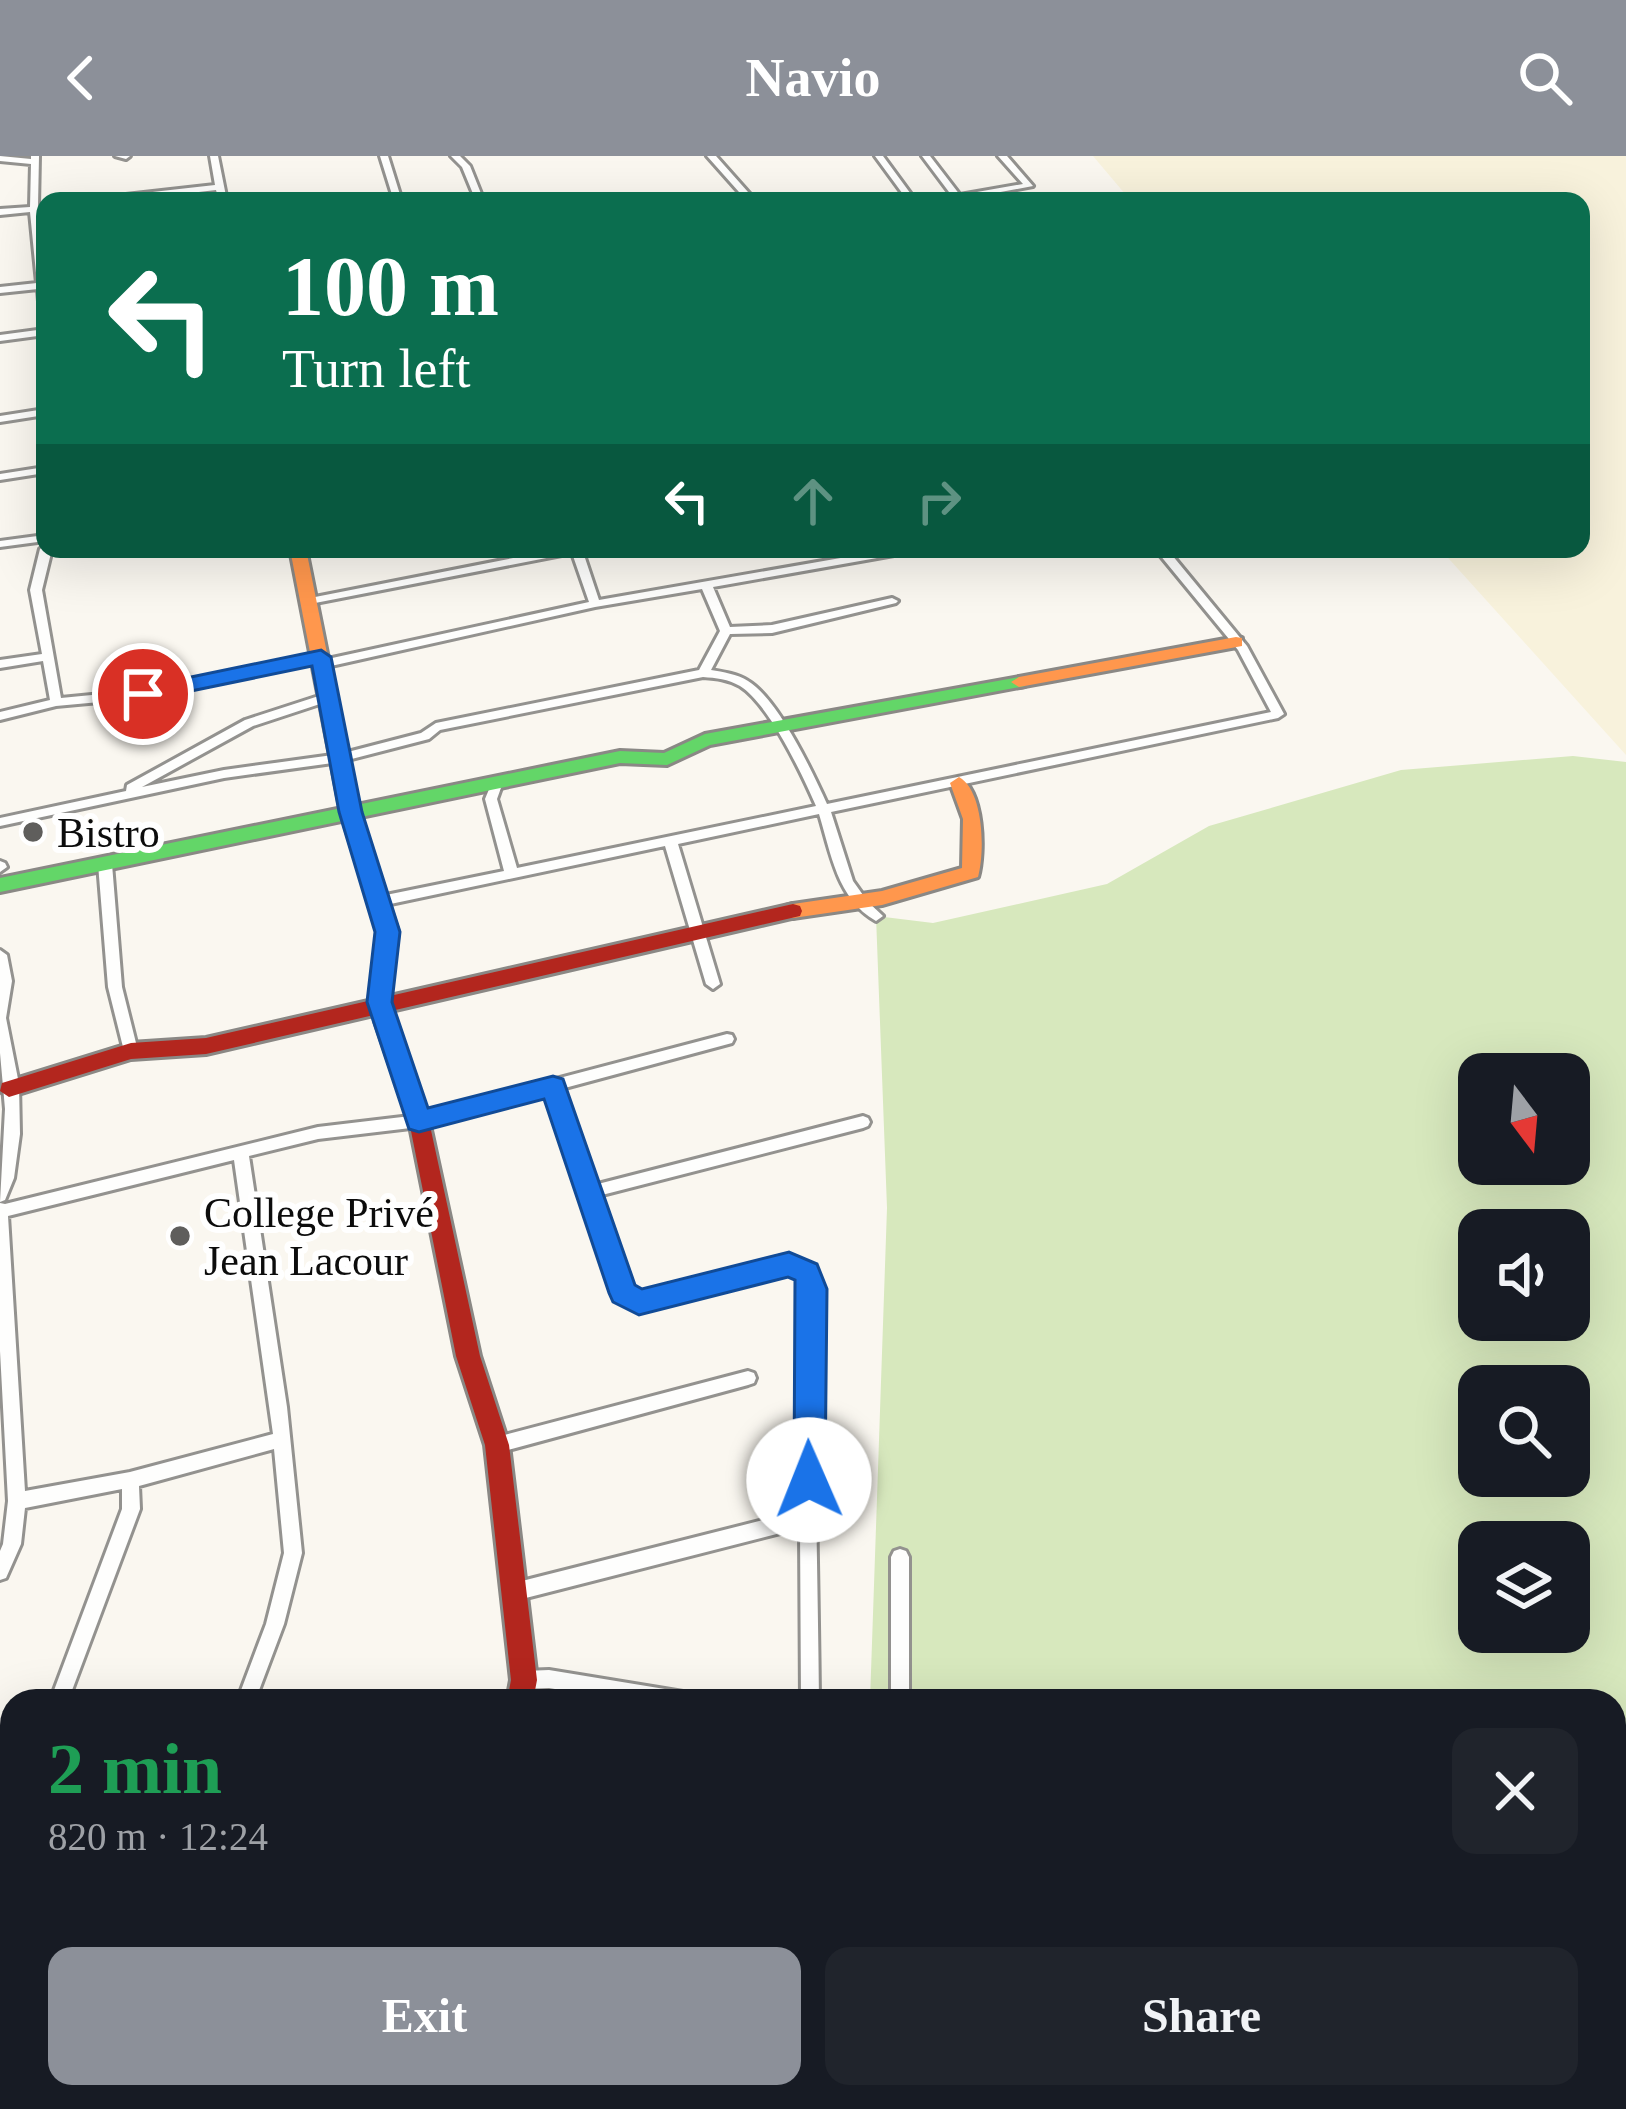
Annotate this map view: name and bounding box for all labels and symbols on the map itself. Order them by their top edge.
pin [92,643,194,745]
place label: Bistro [57,810,160,856]
marker: Bistro [20,819,46,845]
north arrow [1458,1053,1590,1185]
place label: College Privé Jean Lacour [204,1190,434,1284]
marker: College Privé Jean Lacour [167,1223,193,1249]
position arrow [746,1417,872,1543]

